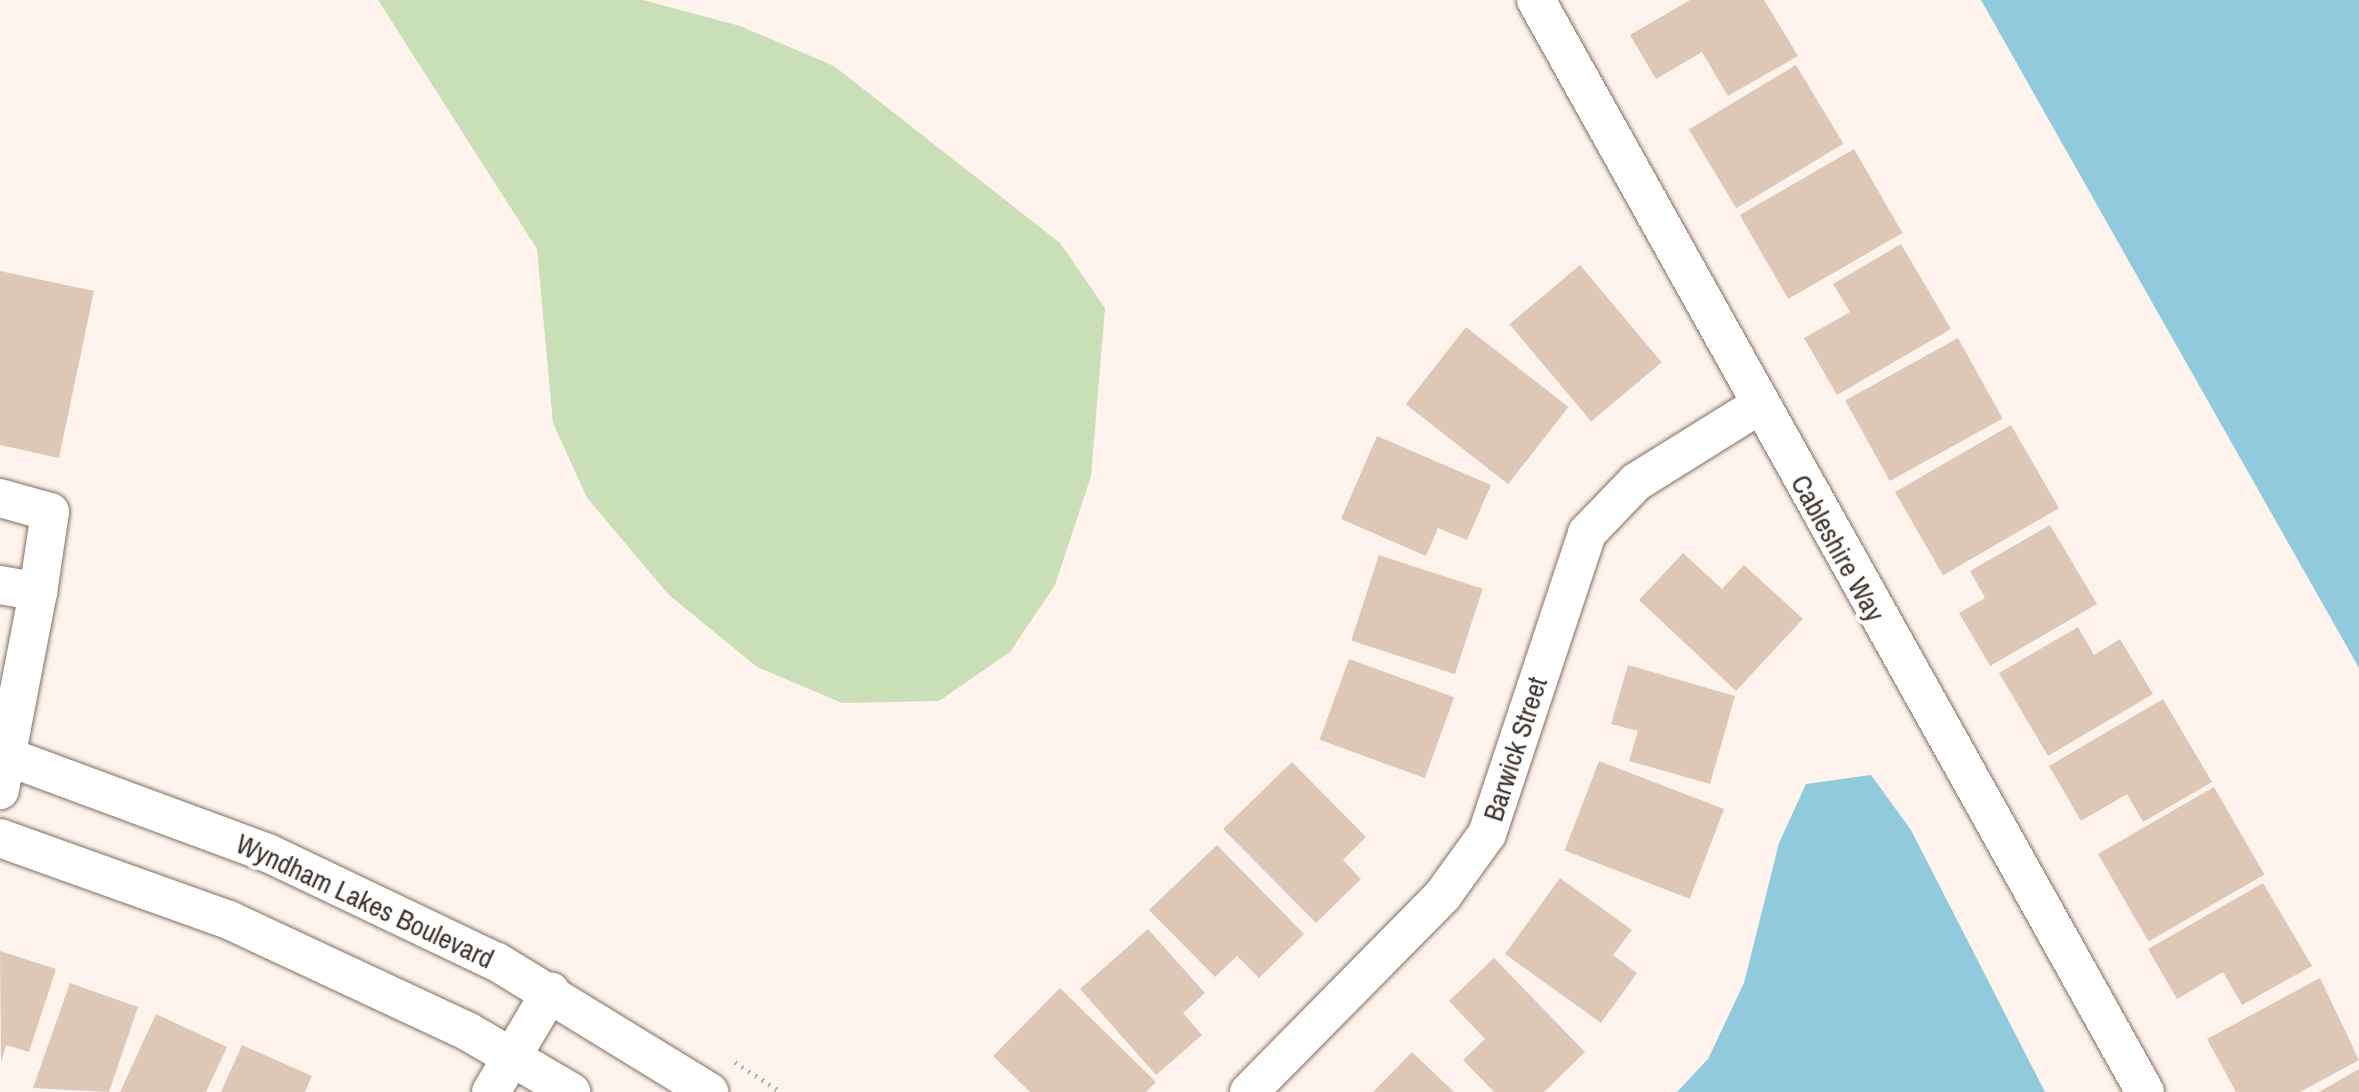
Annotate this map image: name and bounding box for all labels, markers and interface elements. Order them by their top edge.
street label: Cableshire Way [1784,469,1892,627]
street label: Barwick Street [1476,673,1554,825]
street label: Wyndham Lakes Boulevard [231,826,499,976]

